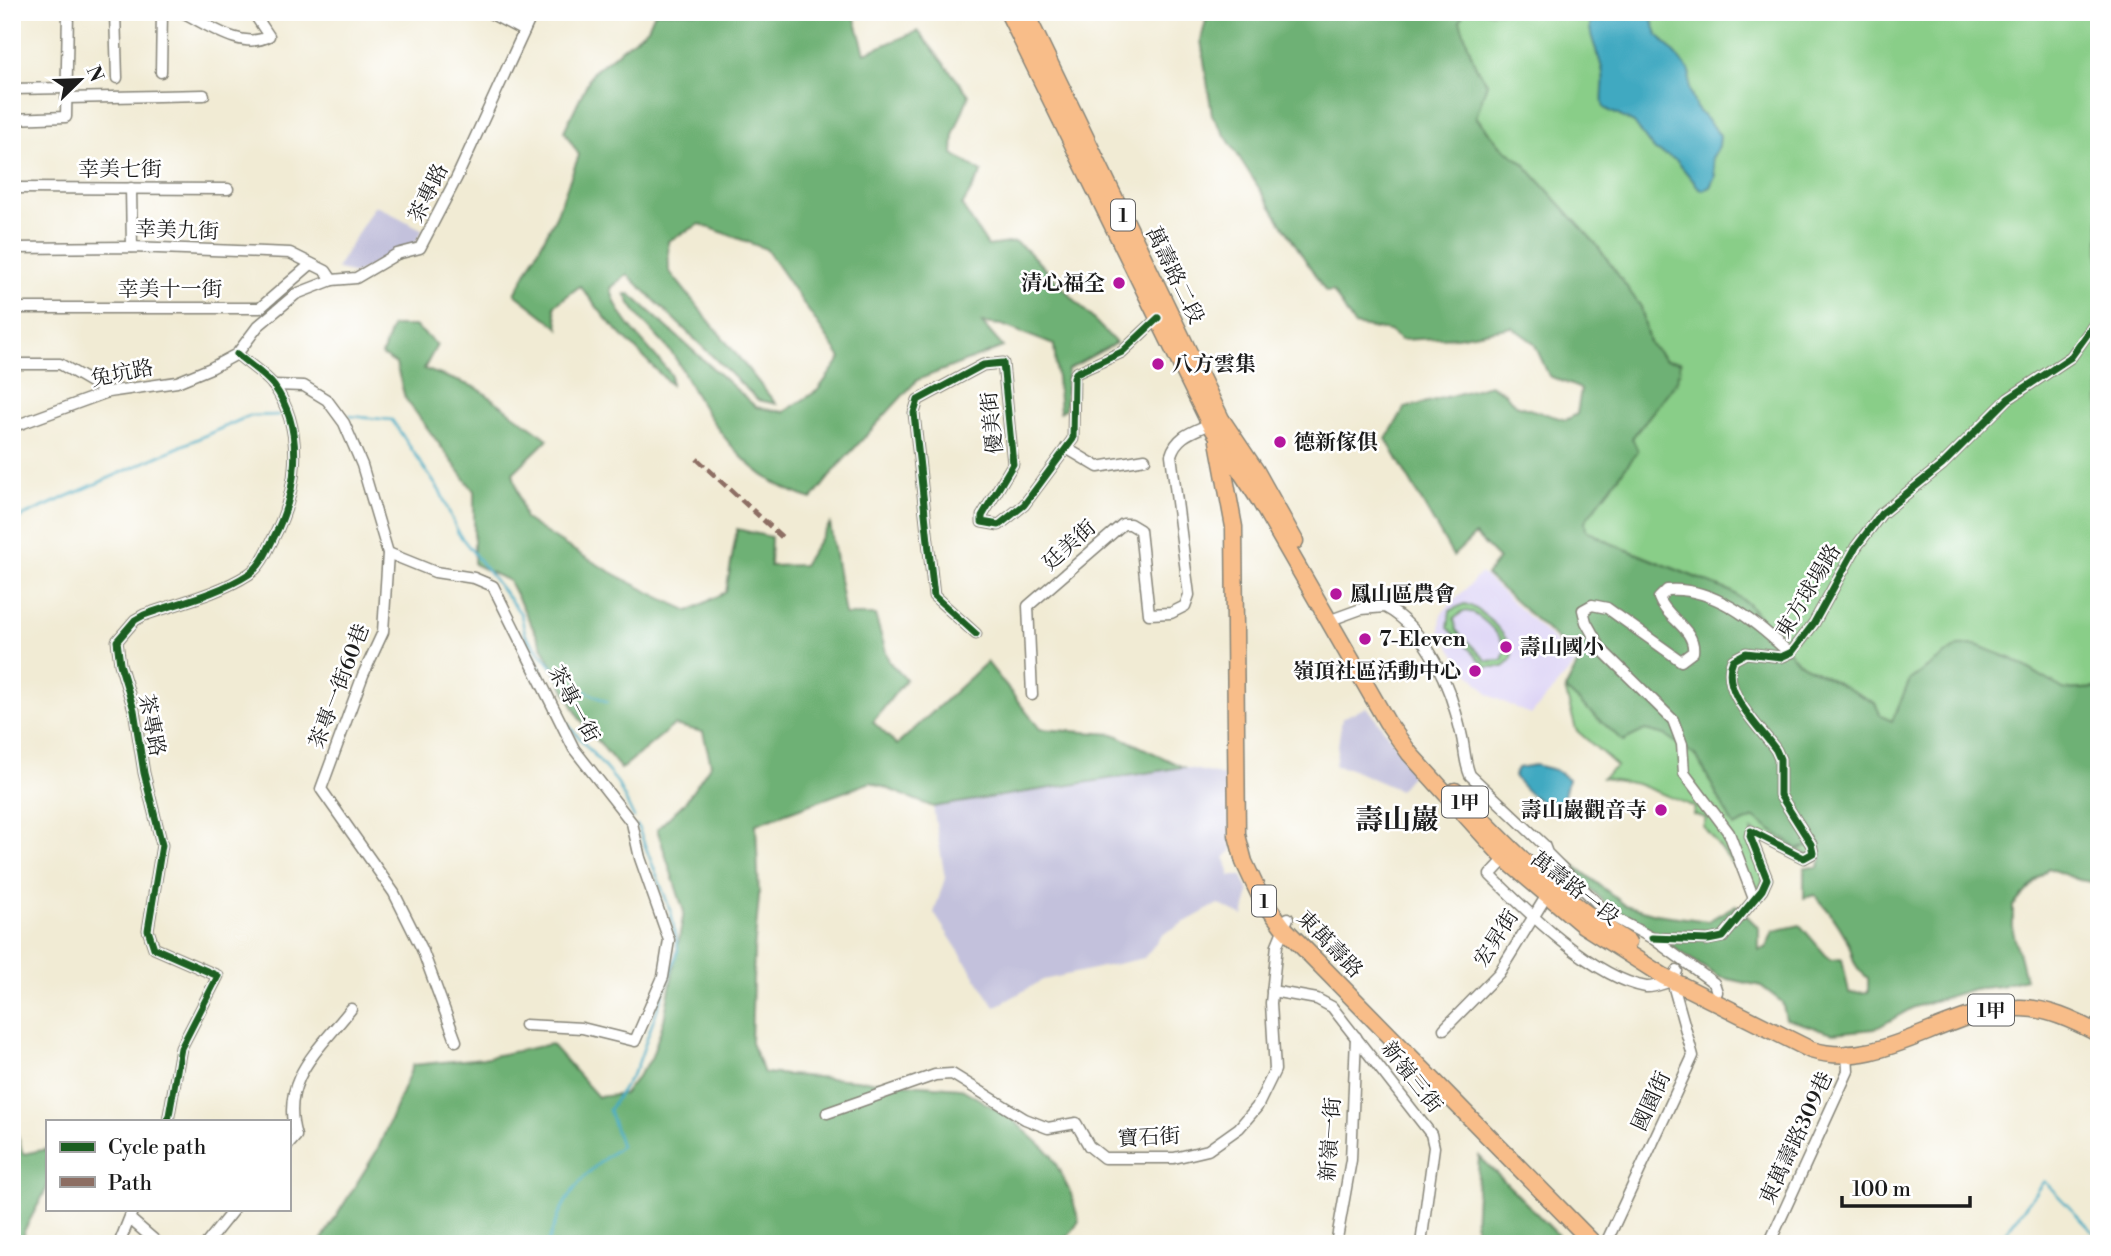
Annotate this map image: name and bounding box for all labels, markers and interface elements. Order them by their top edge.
north arrow [46,46,116,116]
text: N [81,62,109,85]
street label: 幸美七街 [78,157,162,183]
street label: 茶專路 [403,159,454,227]
road number: 1 [1111,200,1135,230]
street label: 幸美九街 [135,217,219,245]
street label: 萬壽路二段 [1139,223,1209,328]
place label: 清心福全 [1021,271,1105,297]
marker: 清心福全 [1111,275,1127,291]
street label: 幸美十一街 [118,277,223,303]
place label: 八方雲集 [1172,352,1256,378]
street label: 兔坑路 [89,355,156,393]
marker: 八方雲集 [1150,356,1166,372]
street label: 優美街 [977,390,1009,456]
place label: 德新傢俱 [1294,430,1378,456]
marker: 德新傢俱 [1272,434,1288,450]
street label: 廷美街 [1038,515,1102,576]
street label: 東方球場路 [1771,540,1847,643]
place label: 鳳山區農會 [1350,582,1455,608]
marker: 鳳山區農會 [1328,586,1344,602]
street label: 茶專一街60巷 [304,620,376,752]
place label: 7-Eleven [1379,627,1466,653]
marker: 7-Eleven [1357,631,1373,647]
place label: 壽山國小 [1520,635,1604,661]
marker: 壽山國小 [1498,639,1514,655]
place label: 嶺頂社區活動中心 [1293,659,1461,685]
street label: 茶專一街 [542,661,604,748]
marker: 嶺頂社區活動中心 [1467,663,1483,679]
street label: 茶專路 [132,692,170,759]
road number: 1甲 [1442,786,1488,818]
place label: 壽山巖觀音寺 [1521,798,1647,824]
marker: 壽山巖觀音寺 [1653,802,1669,818]
district label: 壽山巖 [1355,803,1439,838]
street label: 萬壽路一段 [1525,846,1624,931]
road number: 1 [1252,886,1276,917]
street label: 東萬壽路 [1291,905,1368,984]
street label: 宏昇街 [1469,905,1525,972]
road number: 1甲 [1968,994,2014,1026]
street label: 新嶺三街 [1375,1037,1447,1119]
street label: 國園街 [1627,1067,1677,1135]
street label: 東萬壽路309巷 [1755,1068,1839,1209]
street label: 新嶺一街 [1315,1096,1347,1182]
legend [46,1120,290,1210]
street label: 寶石街 [1117,1123,1181,1153]
text: Cycle path [108,1135,207,1161]
scale bar [1842,1165,1969,1209]
text: Path [108,1171,153,1197]
text: 100 m [1852,1177,1911,1203]

